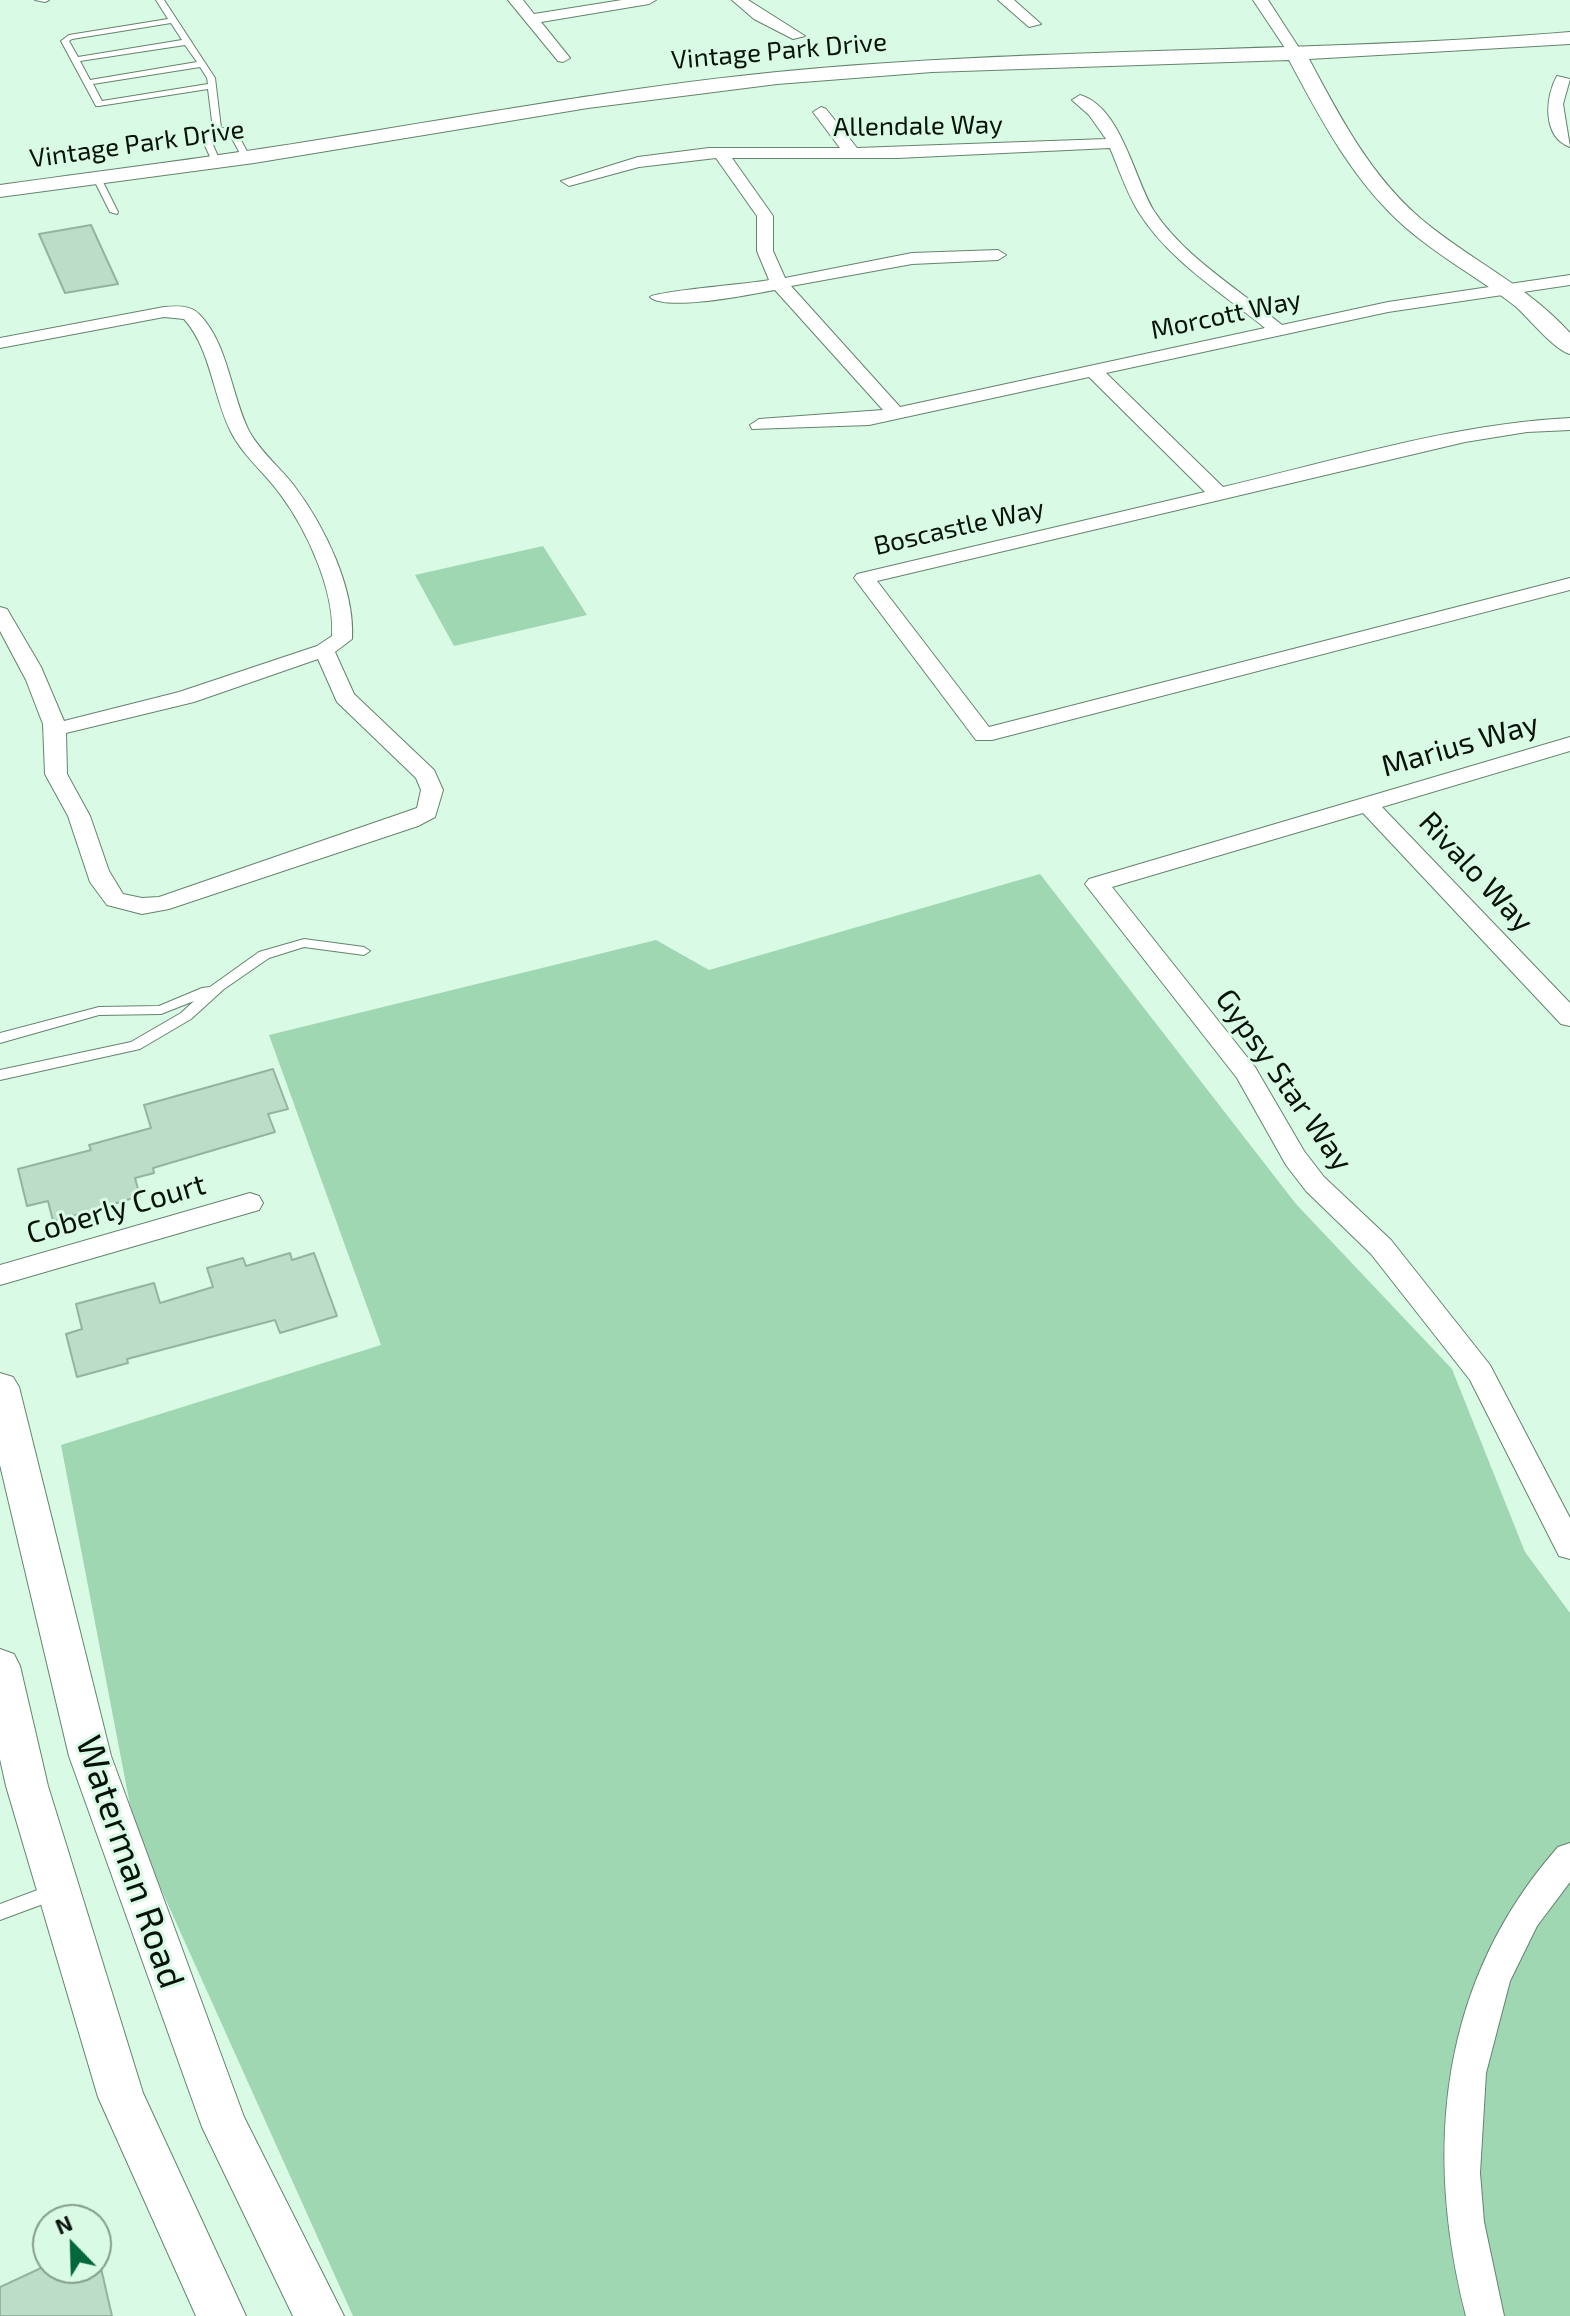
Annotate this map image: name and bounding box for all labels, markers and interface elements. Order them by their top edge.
street label: Vintage Park Drive [670,26,888,76]
street label: Allendale Way [833,109,1003,143]
street label: Vintage Park Drive [28,113,246,175]
street label: Morcott Way [1148,284,1304,346]
street label: Boscastle Way [871,492,1047,562]
street label: Marius Way [1377,705,1543,785]
street label: Rivalo Way [1411,804,1541,940]
street label: Gypsy Star Way [1208,982,1360,1178]
street label: Coberly Court [22,1166,210,1252]
street label: Waterman Road [67,1730,193,1994]
north arrow [32,2204,112,2284]
text: N [51,2209,76,2239]

